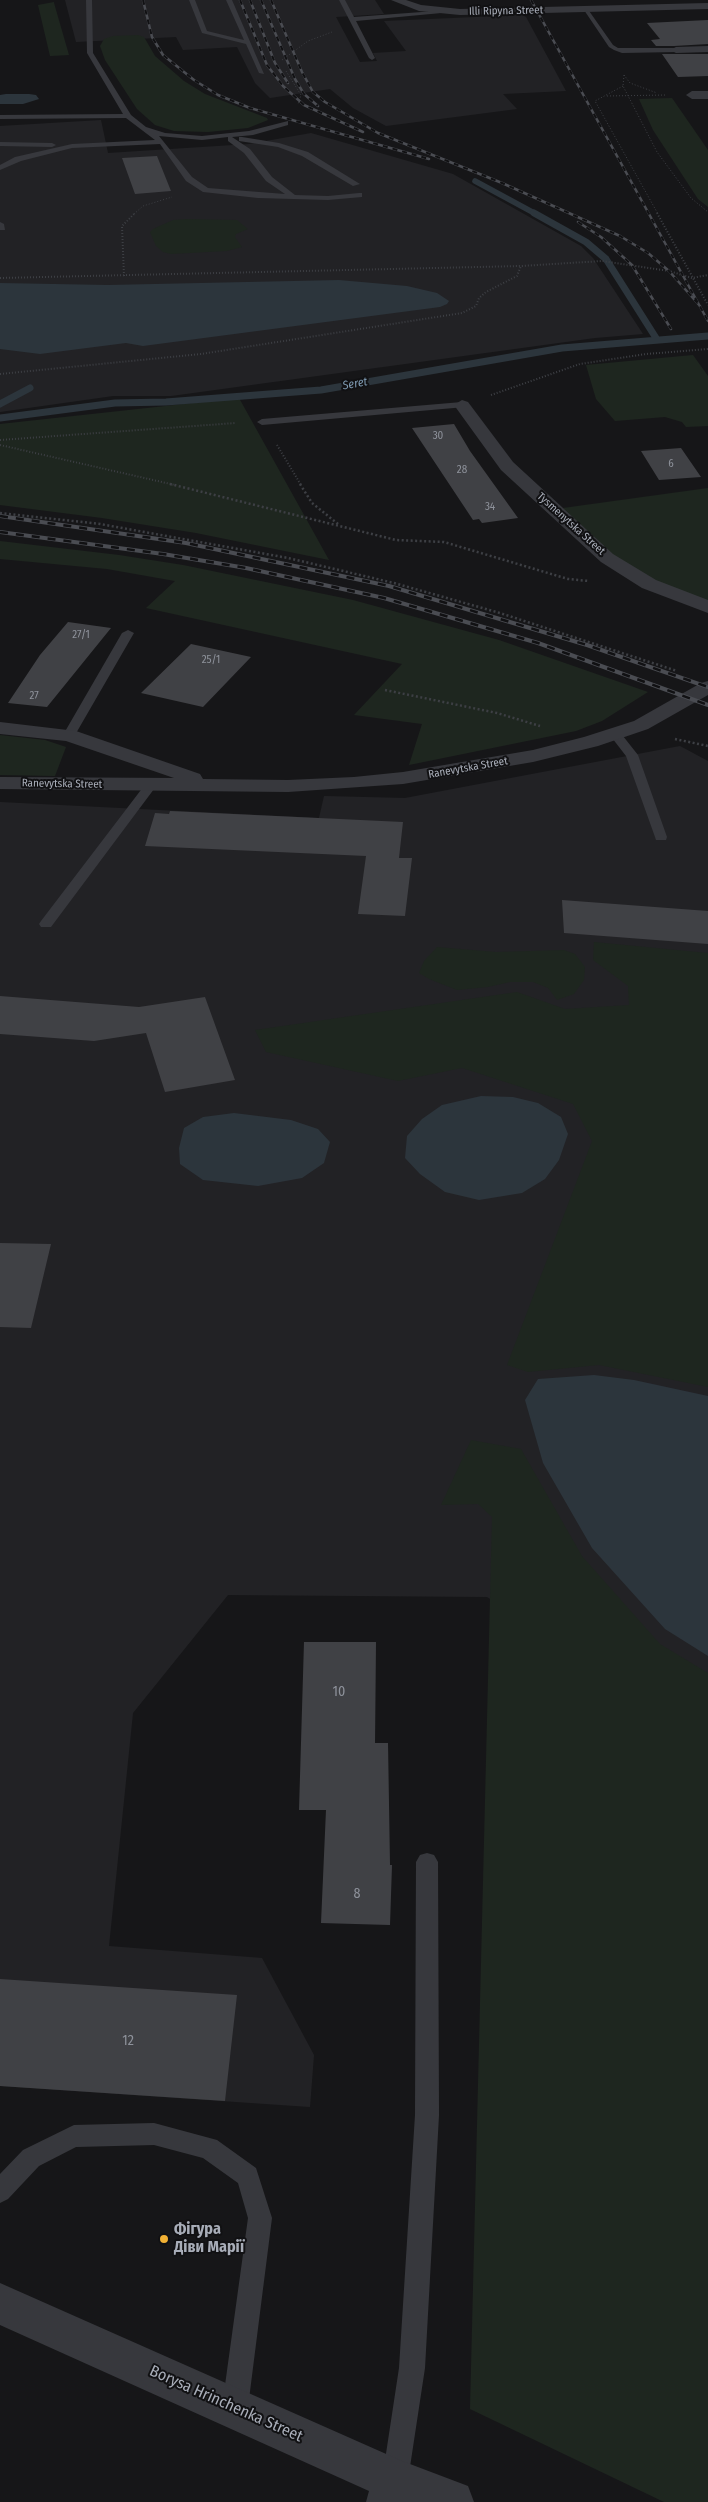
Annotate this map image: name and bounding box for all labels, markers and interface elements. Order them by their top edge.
street label: Illi Ripyna Street [469,4,543,18]
water label: Seret [341,375,369,393]
house number: 30 [433,429,443,443]
house number: 6 [668,457,674,471]
house number: 28 [457,463,467,477]
street label: Tysmenytska Street [534,490,608,558]
house number: 34 [485,500,495,514]
house number: 27/1 [72,628,90,642]
house number: 25/1 [202,653,220,667]
house number: 27 [29,689,39,703]
street label: Ranevytska Street [427,755,509,781]
street label: Ranevytska Street [22,777,102,791]
house number: 10 [333,1684,345,1700]
house number: 8 [354,1886,360,1902]
house number: 12 [122,2033,134,2049]
place label: Фігура Діви Марії [174,2220,244,2258]
marker: Фігура Діви Марії [158,2233,170,2245]
street label: Borysa Hrinchenka Street [146,2362,306,2446]

